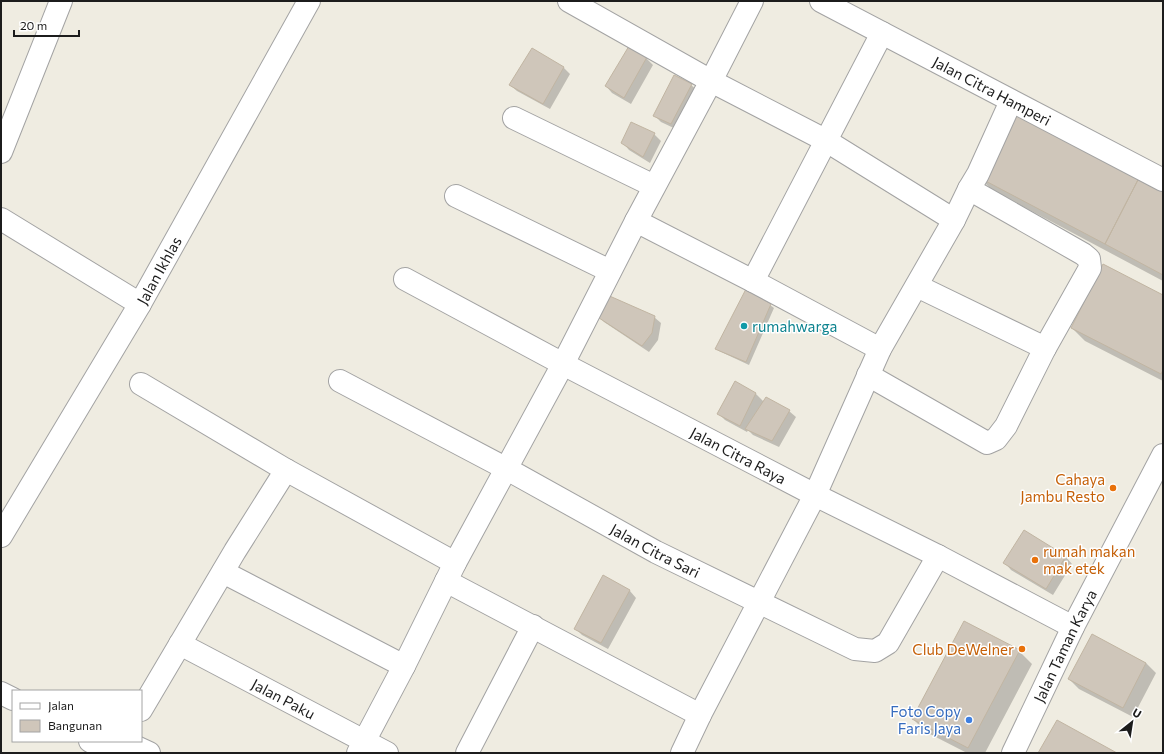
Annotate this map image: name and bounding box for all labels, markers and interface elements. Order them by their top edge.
scale bar [14,12,79,38]
text: 20 m [20,18,47,32]
street label: Jalan Citra Hamperi [930,52,1054,129]
street label: Jalan Ikhlas [133,233,185,307]
place label: rumahwarga [752,317,837,335]
marker: rumahwarga [739,321,749,331]
street label: Jalan Citra Raya [687,423,789,487]
place label: Cahaya Jambu Resto [1020,470,1105,505]
marker: Cahaya Jambu Resto [1108,483,1118,493]
street label: Jalan Citra Sari [607,519,703,581]
place label: rumah makan mak etek [1043,542,1135,577]
marker: rumah makan mak etek [1030,555,1040,565]
street label: Jalan Taman Karya [1030,586,1100,705]
place label: Club DeWelner [912,640,1014,658]
marker: Club DeWelner [1017,644,1027,654]
street label: Jalan Paku [249,674,318,723]
legend [12,690,142,742]
text: Jalan [48,698,74,713]
place label: Foto Copy Faris Jaya [890,702,961,737]
north arrow [1112,702,1152,742]
text: U [1131,705,1144,721]
marker: Foto Copy Faris Jaya [964,715,974,725]
text: Bangunan [48,718,102,732]

